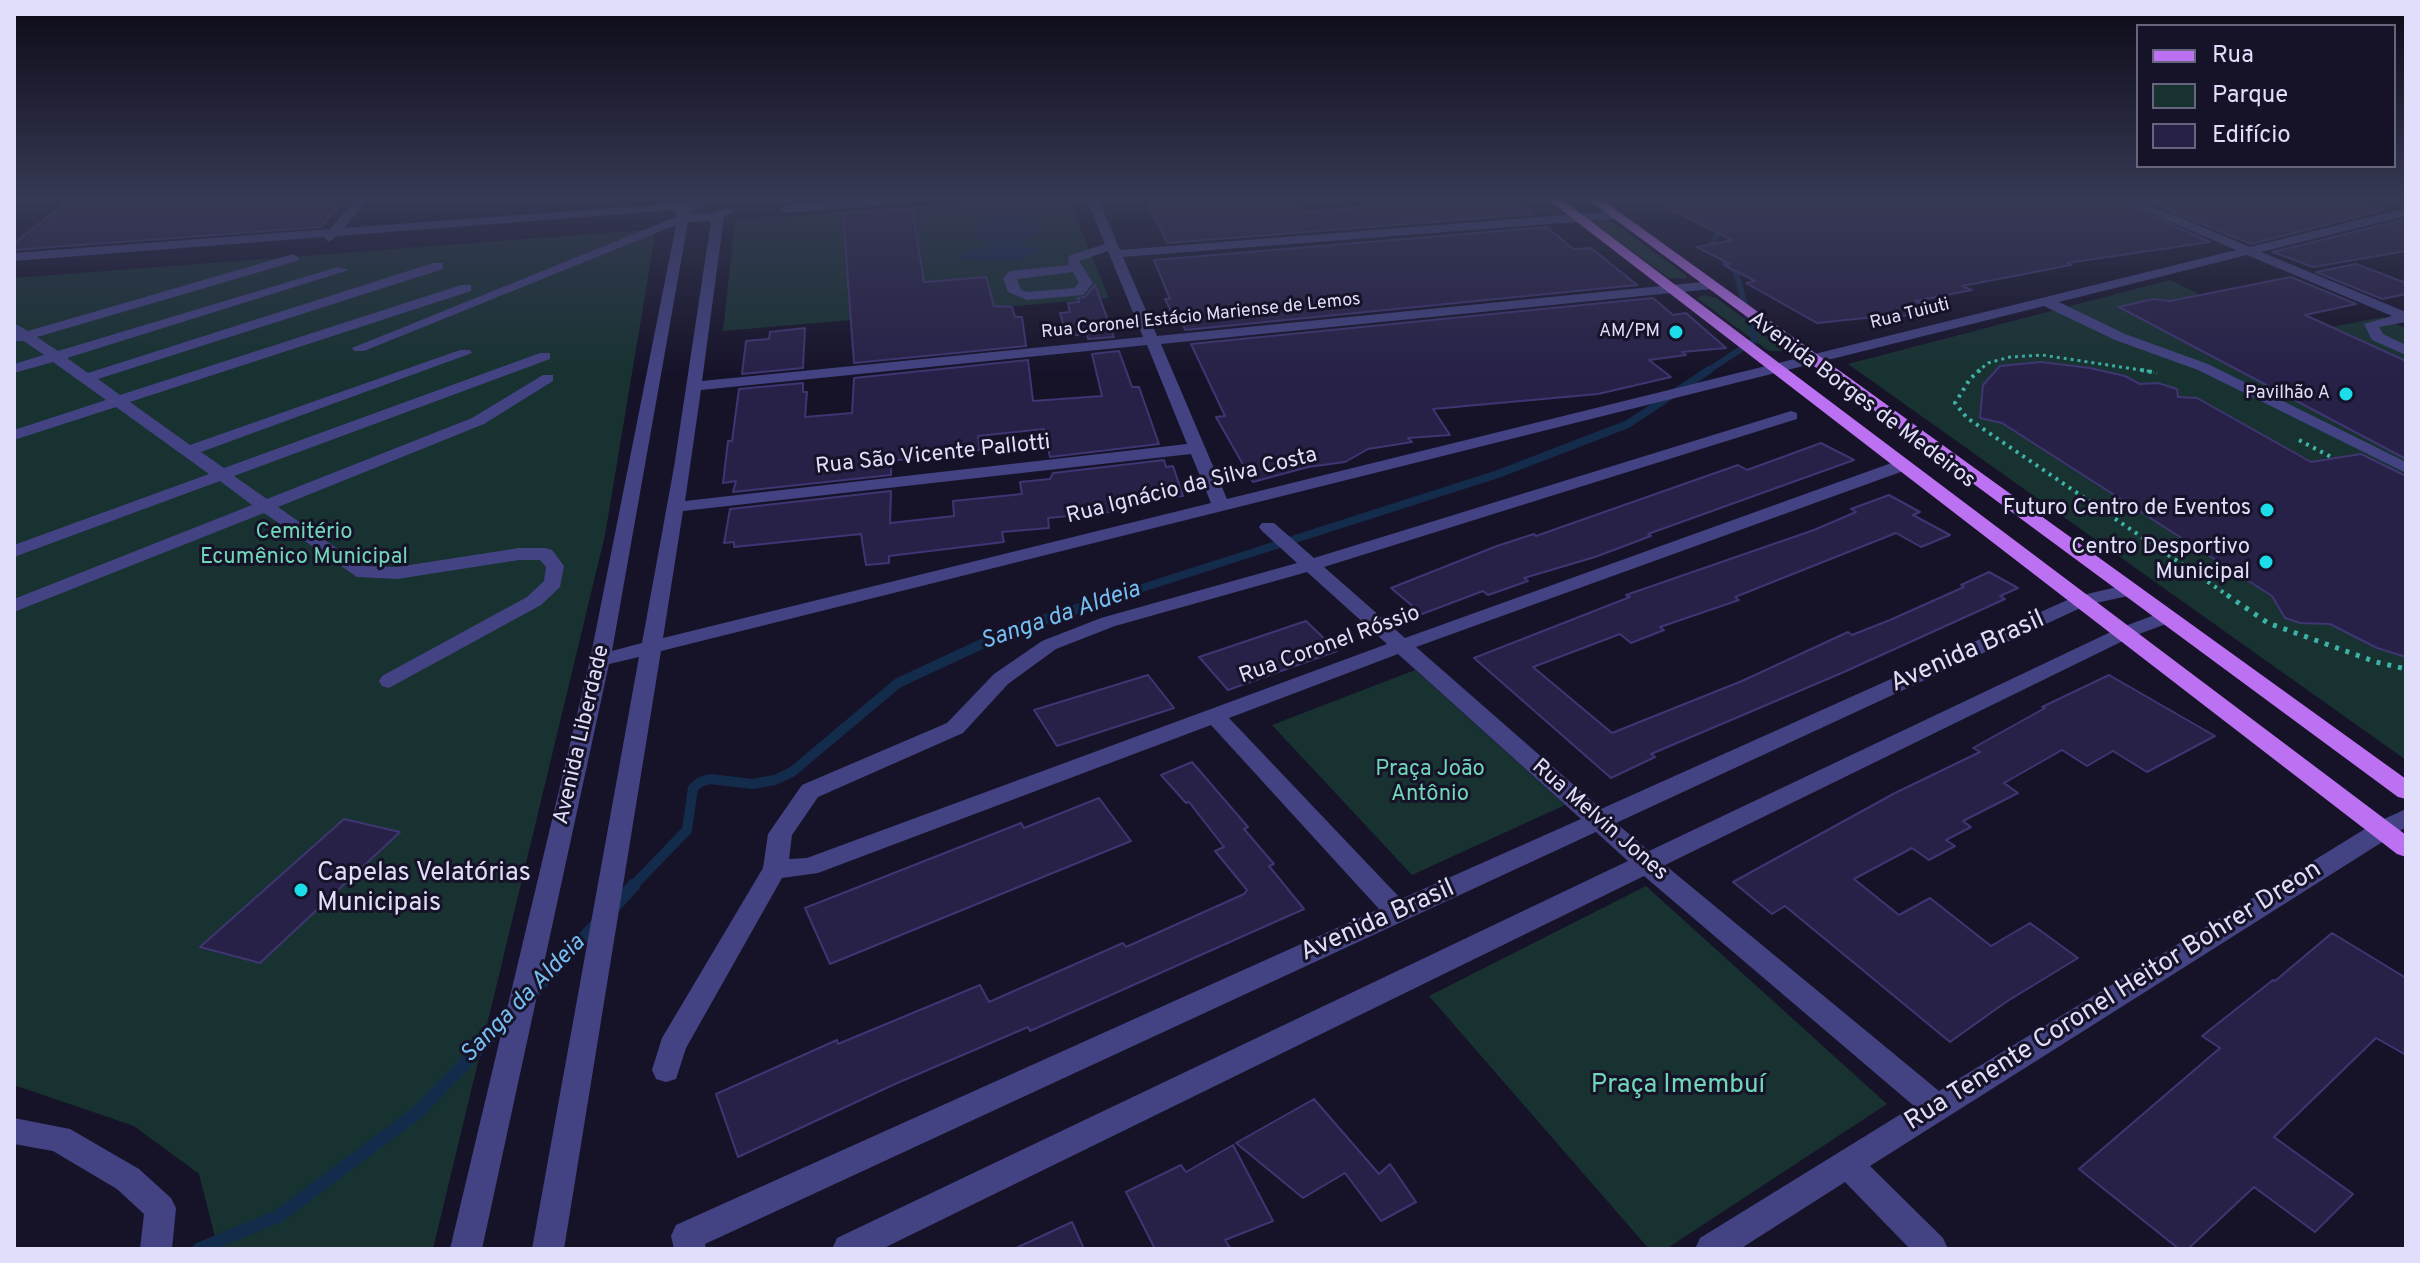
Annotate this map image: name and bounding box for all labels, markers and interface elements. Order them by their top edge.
legend [2136,24,2396,168]
text: Rua [2212,41,2254,71]
text: Parque [2212,81,2288,111]
text: Edifício [2212,121,2291,151]
street label: Rua Coronel Estácio Mariense de Lemos [1040,289,1362,345]
street label: Rua Tuiuti [1868,295,1952,335]
street label: Avenida Borges de Medeiros [1742,307,1980,495]
place label: AM/PM [1599,321,1660,343]
marker: AM/PM [1667,323,1685,341]
place label: Pavilhão A [2245,383,2330,405]
marker: Pavilhão A [2337,385,2355,403]
street label: Rua São Vicente Pallotti [814,431,1052,481]
street label: Rua Ignácio da Silva Costa [1064,443,1320,531]
place label: Futuro Centro de Eventos [2003,497,2251,523]
marker: Futuro Centro de Eventos [2258,501,2276,519]
park label: Cemitério Ecumênico Municipal [200,521,408,572]
place label: Centro Desportivo Municipal [2071,536,2250,588]
marker: Centro Desportivo Municipal [2257,553,2275,571]
water label: Sanga da Aldeia [978,576,1144,658]
street label: Rua Coronel Róssio [1236,601,1424,691]
street label: Avenida Brasil [1886,605,2050,701]
street label: Avenida Liberdade [550,643,616,827]
street label: Rua Melvin Jones [1525,755,1673,887]
park label: Praça João Antônio [1375,758,1485,810]
street label: Rua Tenente Coronel Heitor Bohrer Dreon [1900,855,2328,1139]
place label: Capelas Velatórias Municipais [317,859,531,920]
street label: Avenida Brasil [1296,874,1460,970]
marker: Capelas Velatórias Municipais [292,881,310,899]
water label: Sanga da Aldeia [456,930,592,1070]
park label: Praça Imembuí [1591,1071,1765,1103]

